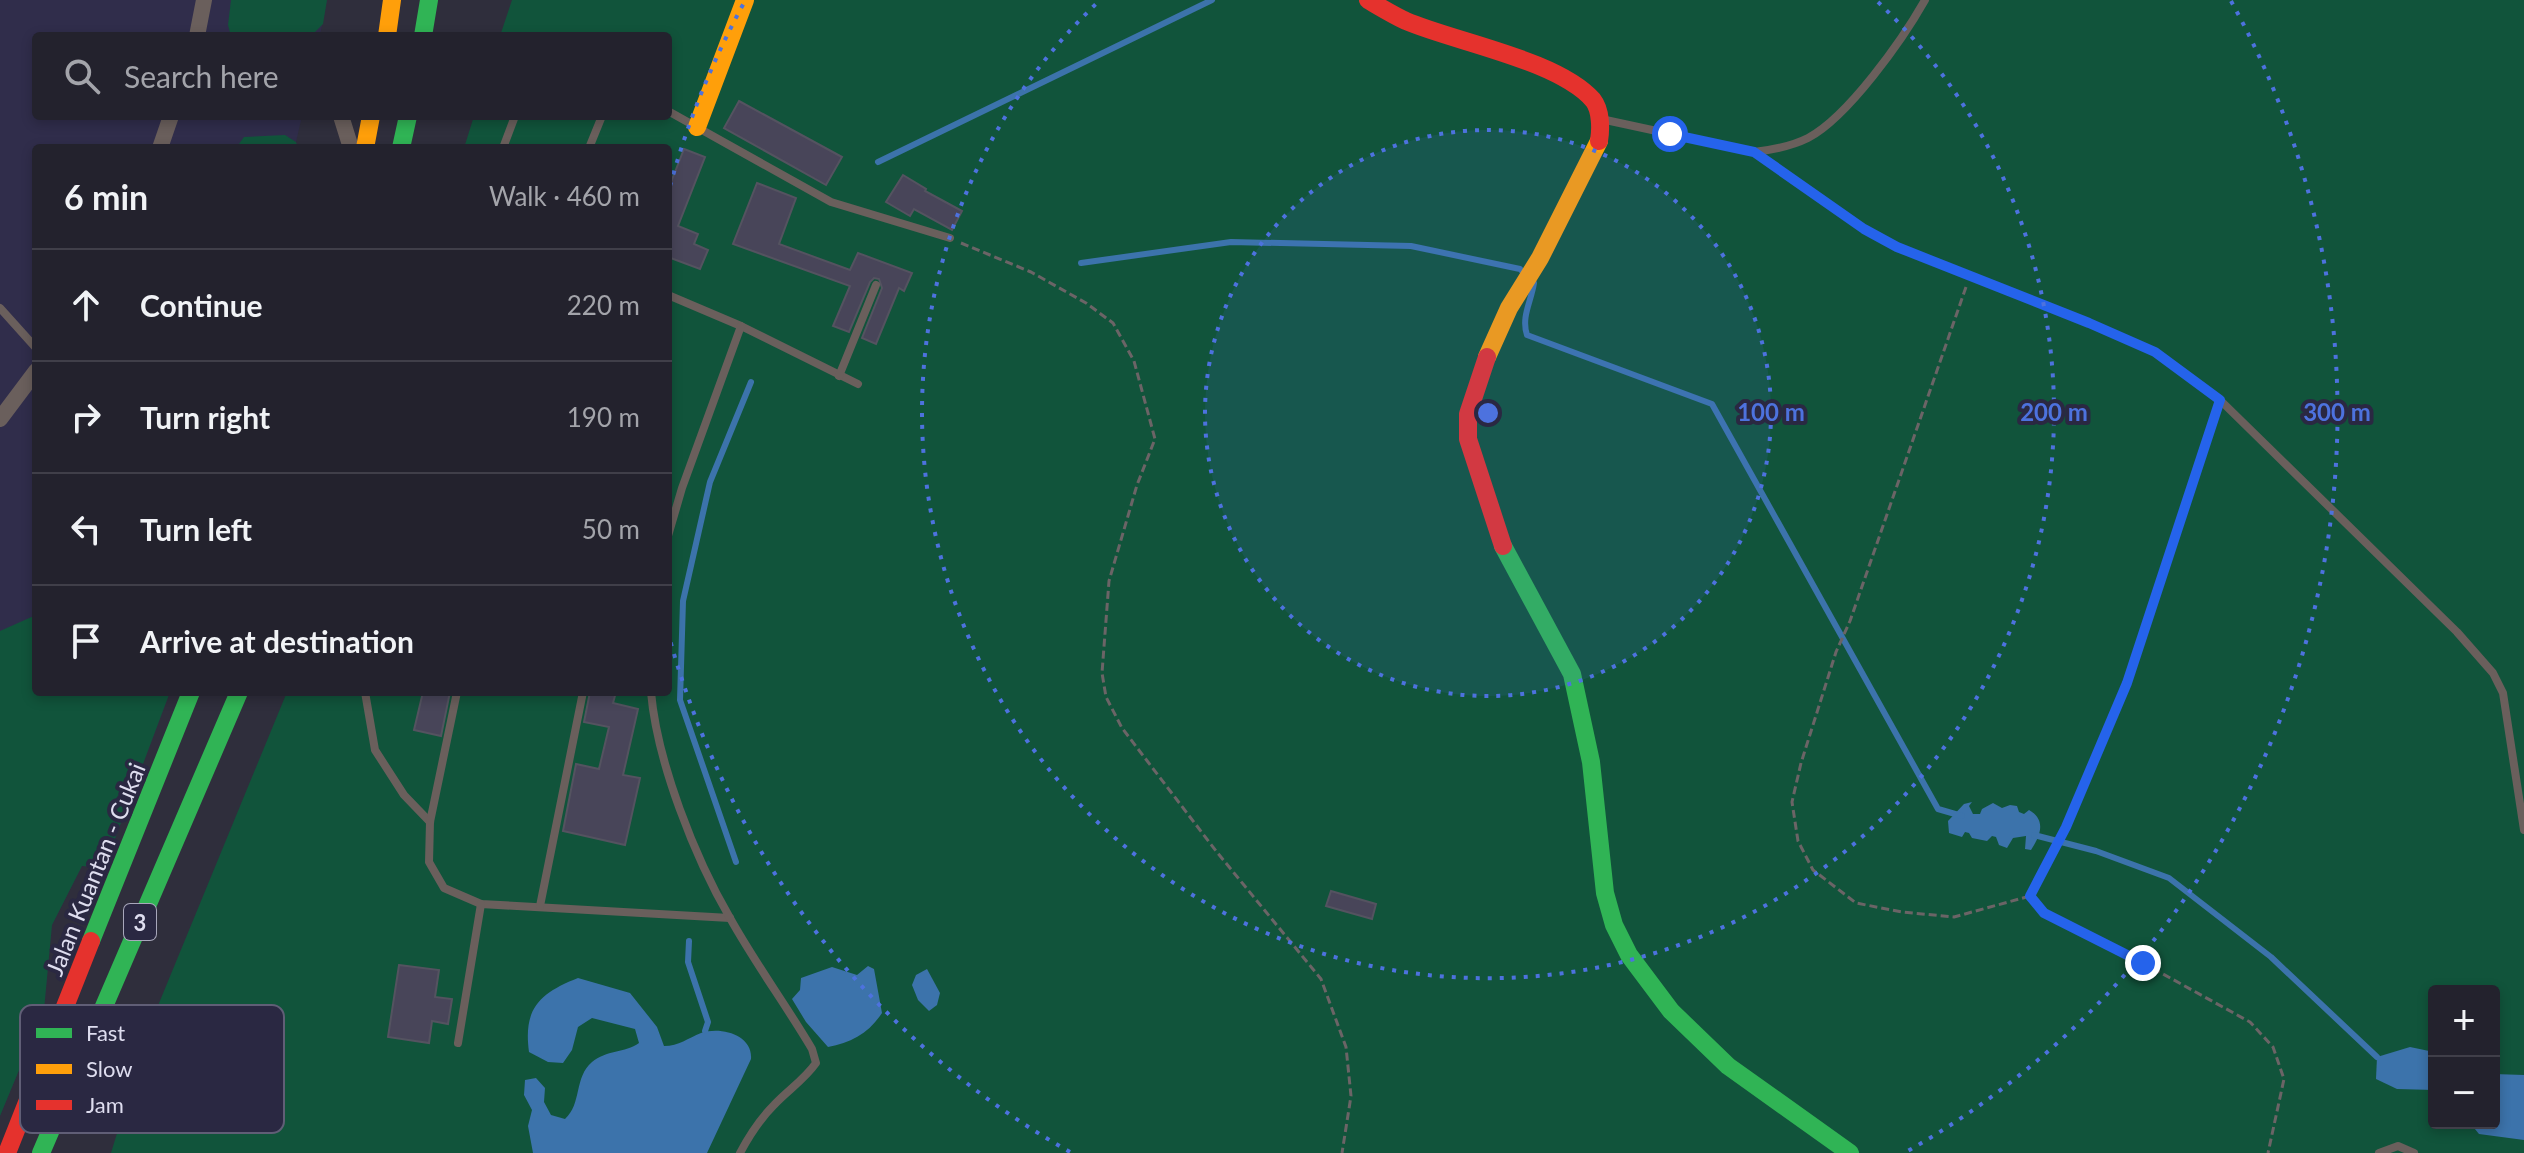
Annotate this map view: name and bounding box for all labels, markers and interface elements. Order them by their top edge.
search box [32,32,672,120]
icon: search [60,54,104,98]
text: Search here [124,58,279,94]
route start [1652,116,1688,152]
text: 6 min [64,176,148,217]
text: Walk · 460 m [489,180,640,212]
icon: ahead [64,283,108,327]
text: Continue [140,287,263,323]
text: 220 m [567,289,640,321]
icon: right [64,395,108,439]
text: 100 m [1737,397,1805,426]
text: 200 m [2020,397,2088,426]
text: 300 m [2303,397,2371,426]
text: Turn right [140,399,270,435]
centre of rings [1474,399,1502,427]
text: 190 m [567,401,640,433]
icon: left [64,507,108,551]
text: Turn left [140,511,252,547]
text: 50 m [582,513,640,545]
icon: arrive [64,619,108,663]
text: Arrive at destination [140,623,414,659]
street label: Jalan Kuantan - Cukai [39,758,151,980]
road number: 3 [124,904,156,940]
route end [2125,945,2161,981]
map controls [2428,985,2500,1129]
button: + [2428,985,2500,1057]
legend [20,1005,284,1133]
text: Fast [86,1019,125,1046]
text: Slow [86,1055,133,1082]
button: − [2428,1057,2500,1129]
text: Jam [86,1091,124,1118]

